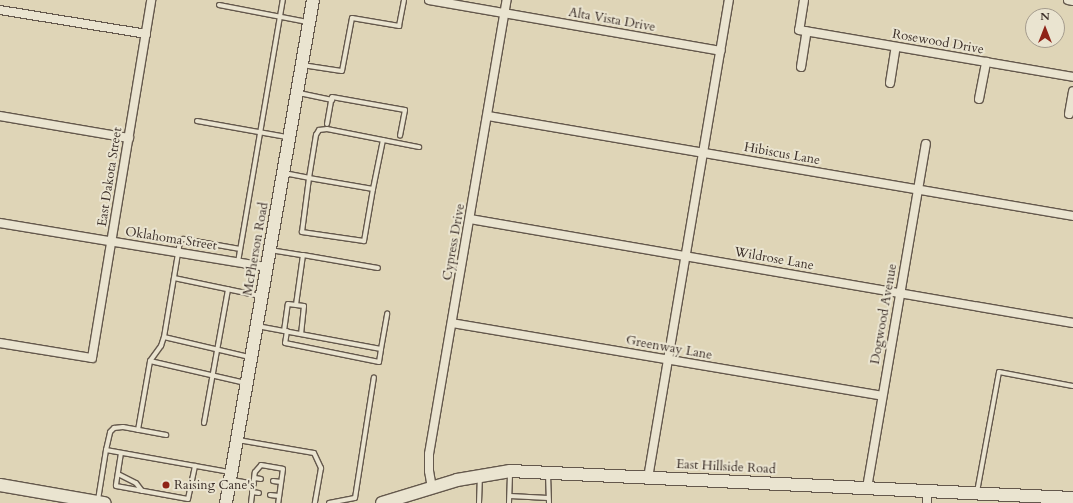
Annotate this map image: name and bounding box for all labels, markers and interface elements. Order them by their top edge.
street label: Alta Vista Drive [567,5,657,35]
north arrow [1025,8,1065,48]
text: N [1040,9,1050,24]
street label: Rosewood Drive [891,26,985,58]
street label: East Dakota Street [94,126,126,228]
street label: Hibiscus Lane [743,140,821,168]
street label: McPherson Road [240,201,272,297]
street label: Cypress Drive [440,202,468,282]
street label: Oklahoma Street [124,224,218,254]
street label: Wildrose Lane [733,244,815,274]
street label: Dogwood Avenue [867,262,901,366]
street label: Greenway Lane [625,333,713,363]
street label: East Hillside Road [676,457,776,477]
place label: Raising Cane's [174,477,255,493]
marker: Raising Cane's [161,480,171,490]

